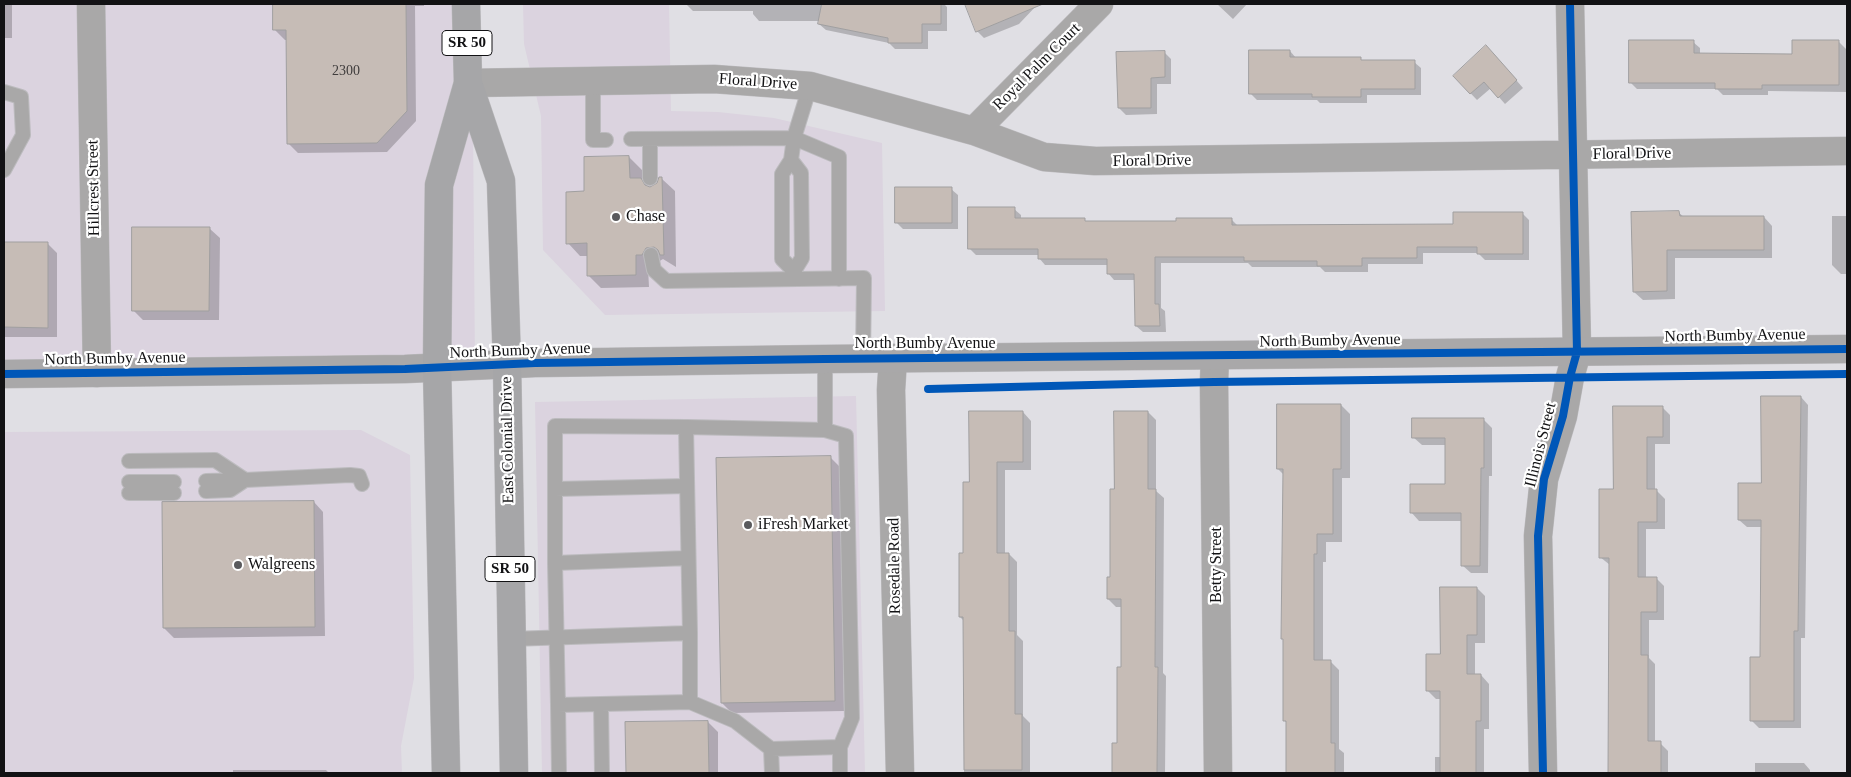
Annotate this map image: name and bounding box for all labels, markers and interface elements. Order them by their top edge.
street label: Royal Palm Court [989,19,1085,115]
road number: SR 50 [442,30,492,56]
house number: 2300 [332,63,360,79]
street label: Floral Drive [718,70,798,94]
street label: Hillcrest Street [84,140,104,236]
street label: Floral Drive [1593,144,1671,164]
street label: Floral Drive [1113,151,1191,171]
place label: Chase [626,207,665,227]
marker: Chase [610,211,622,223]
street label: North Bumby Avenue [1664,325,1806,347]
street label: North Bumby Avenue [1259,330,1401,352]
street label: North Bumby Avenue [854,334,996,354]
street label: North Bumby Avenue [449,339,591,363]
street label: North Bumby Avenue [44,348,186,370]
street label: East Colonial Drive [497,376,519,504]
street label: Illinois Street [1521,401,1561,489]
place label: iFresh Market [758,515,848,535]
street label: Rosedale Road [885,518,905,614]
marker: iFresh Market [742,519,754,531]
street label: Betty Street [1207,527,1227,603]
place label: Walgreens [248,555,315,575]
road number: SR 50 [485,556,535,582]
marker: Walgreens [232,559,244,571]

